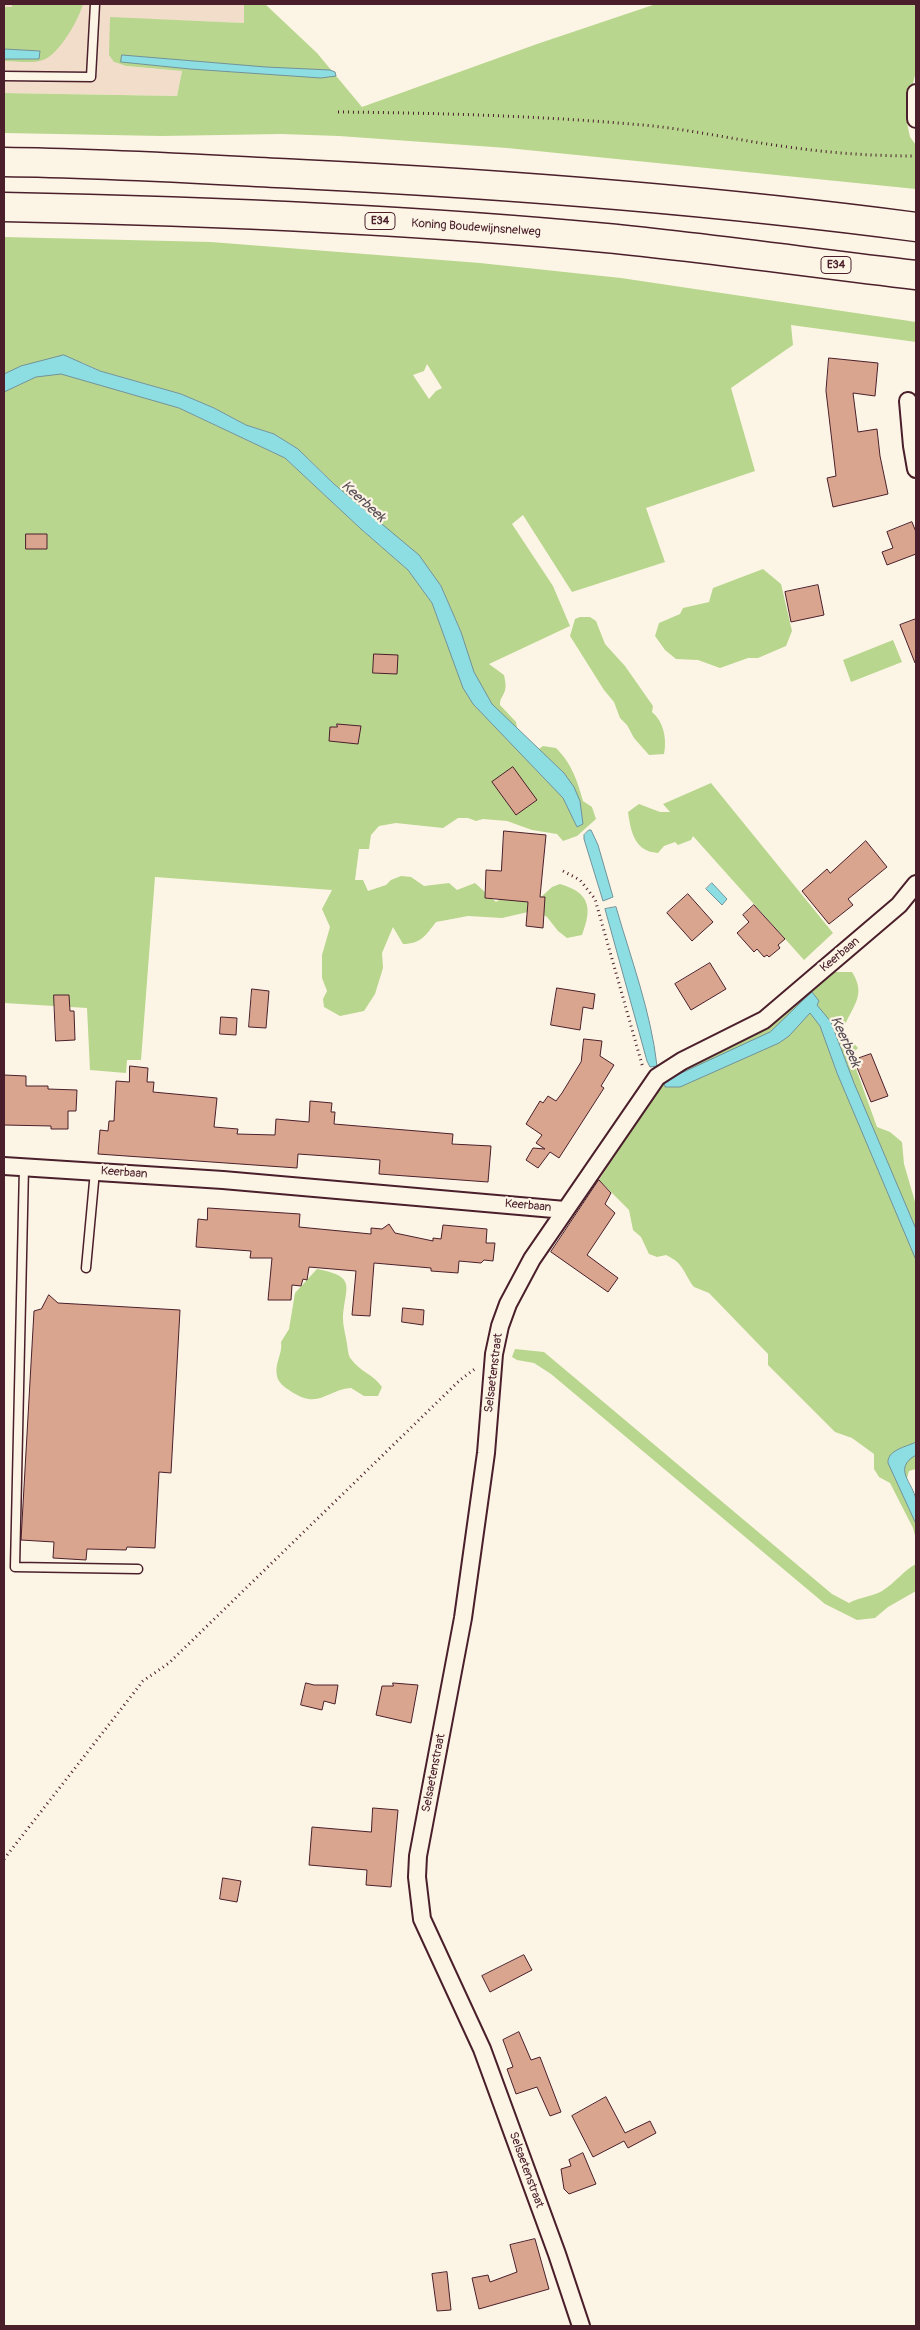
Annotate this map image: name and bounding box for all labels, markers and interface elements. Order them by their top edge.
road number: E34 [365,212,395,230]
street label: Koning Boudewijnsnelweg [411,216,541,240]
road number: E34 [821,256,851,274]
water label: Keerbeek [337,478,389,526]
street label: Keerbaan [817,934,863,976]
water label: Keerbeek [826,1014,864,1070]
street label: Keerbaan [100,1164,148,1182]
street label: Keerbaan [504,1197,552,1215]
street label: Selsaetenstraat [482,1333,506,1413]
street label: Selsaetenstraat [419,1732,449,1814]
street label: Selsaetenstraat [506,2130,546,2210]

